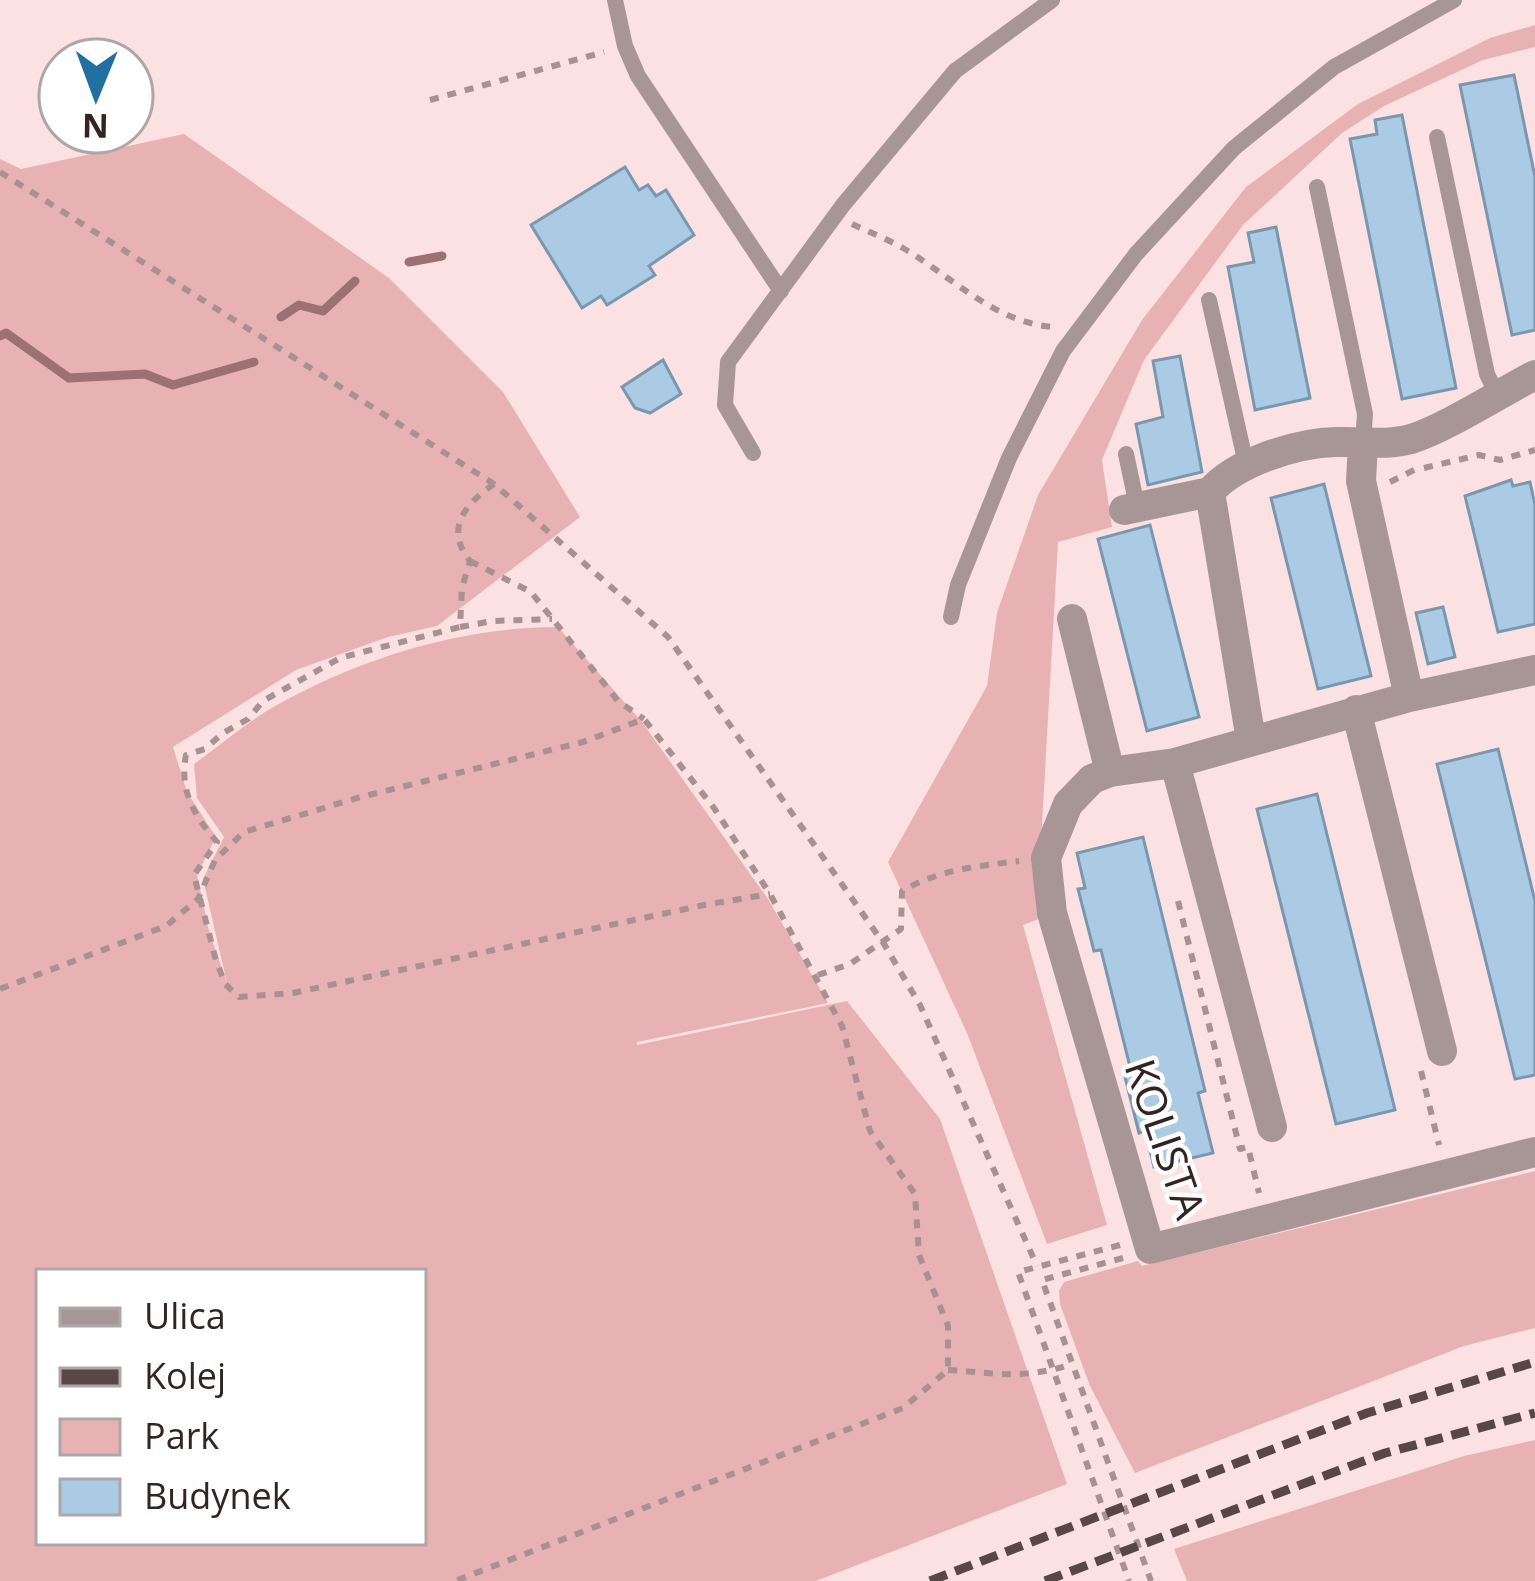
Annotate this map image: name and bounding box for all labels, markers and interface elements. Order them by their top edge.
north arrow [36,36,156,156]
text: N [82,104,109,149]
street label: KOLISTA [1113,1051,1220,1226]
legend [36,1269,426,1545]
text: Ulica [144,1291,226,1340]
text: Kolej [144,1351,226,1400]
text: Park [144,1411,219,1460]
text: Budynek [144,1471,291,1520]

